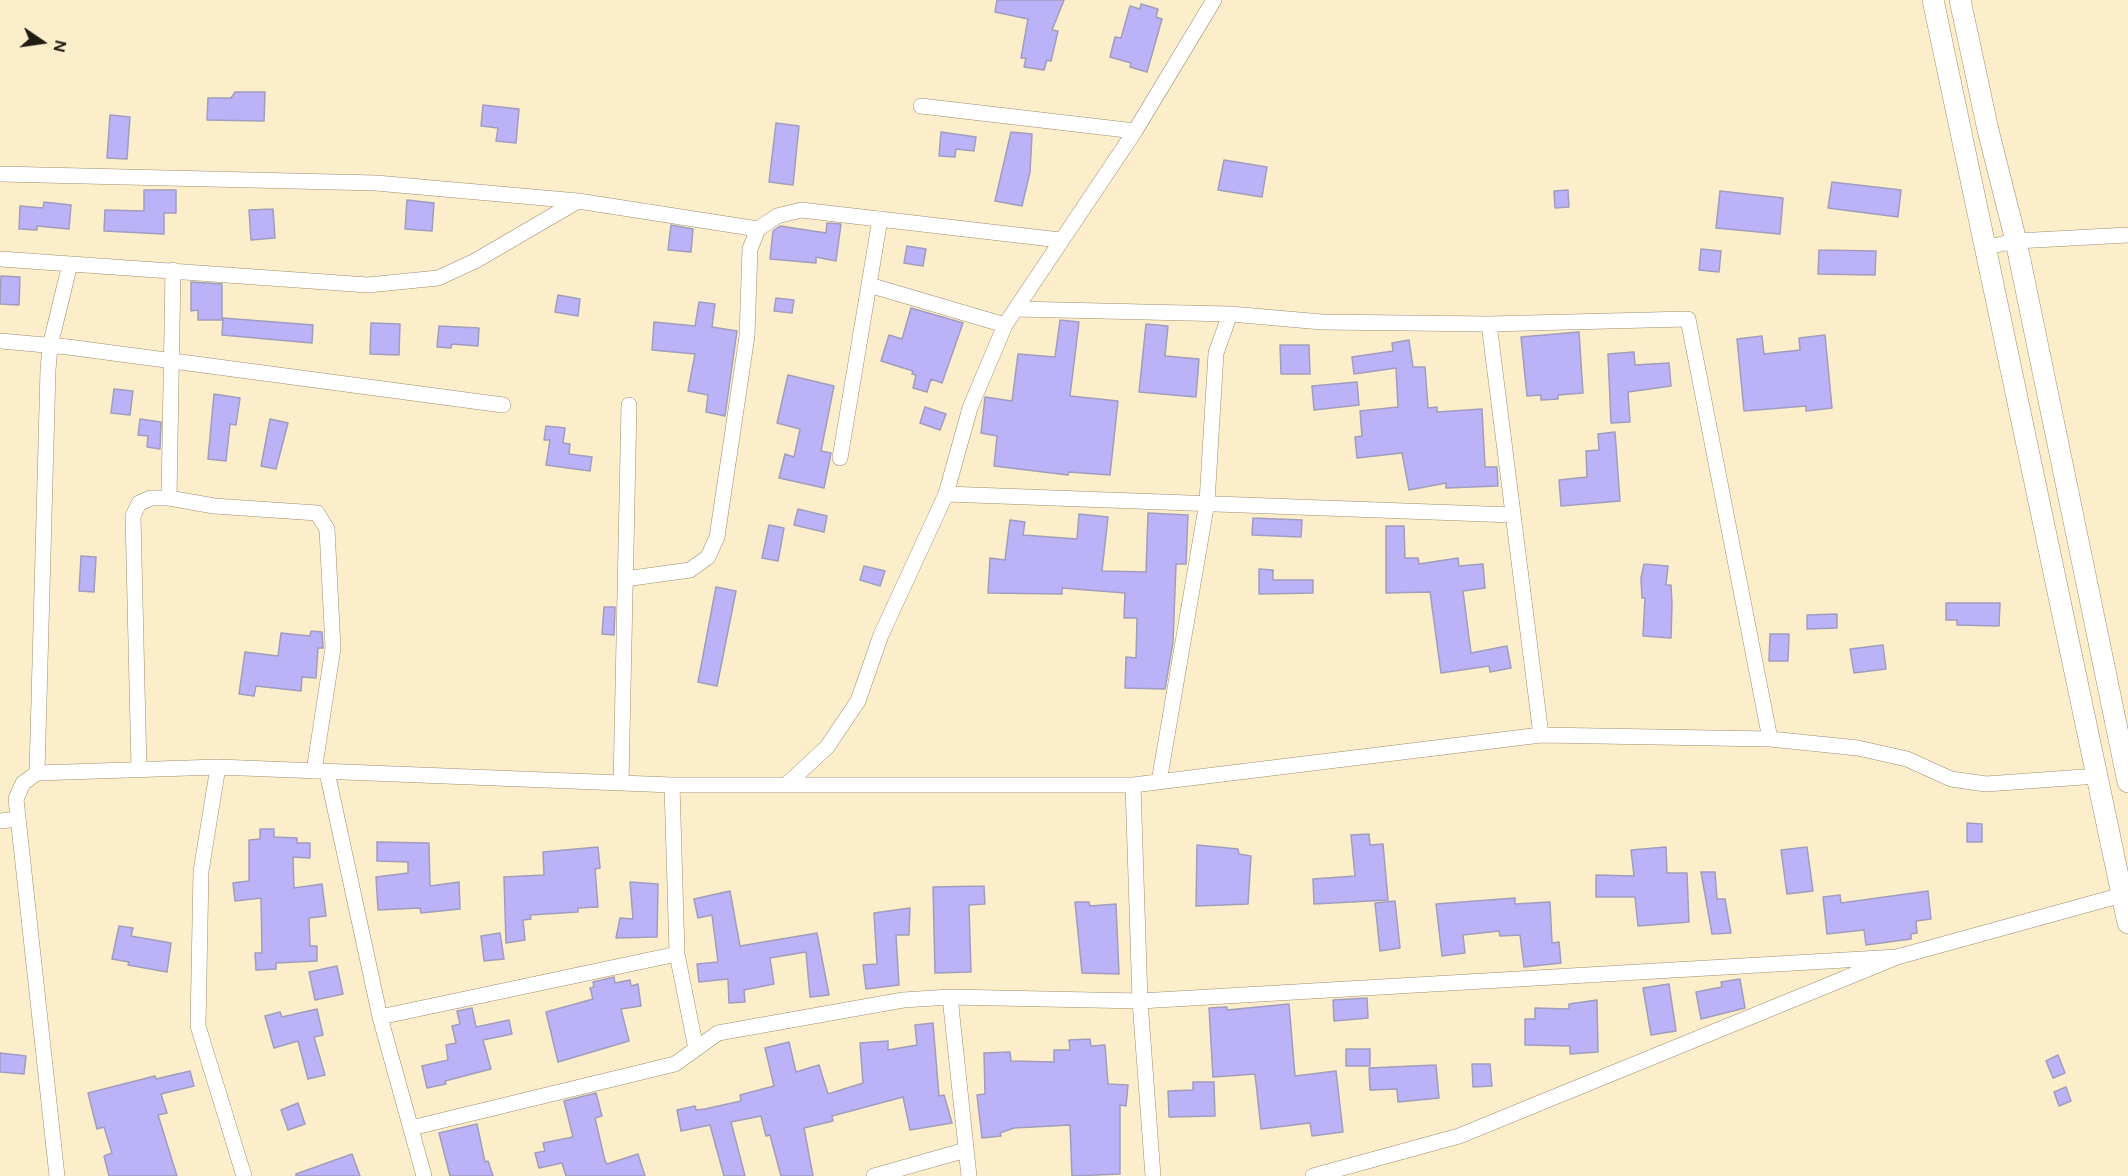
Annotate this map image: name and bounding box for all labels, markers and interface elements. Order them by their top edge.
north arrow [12,12,72,72]
text: N [48,38,72,54]

